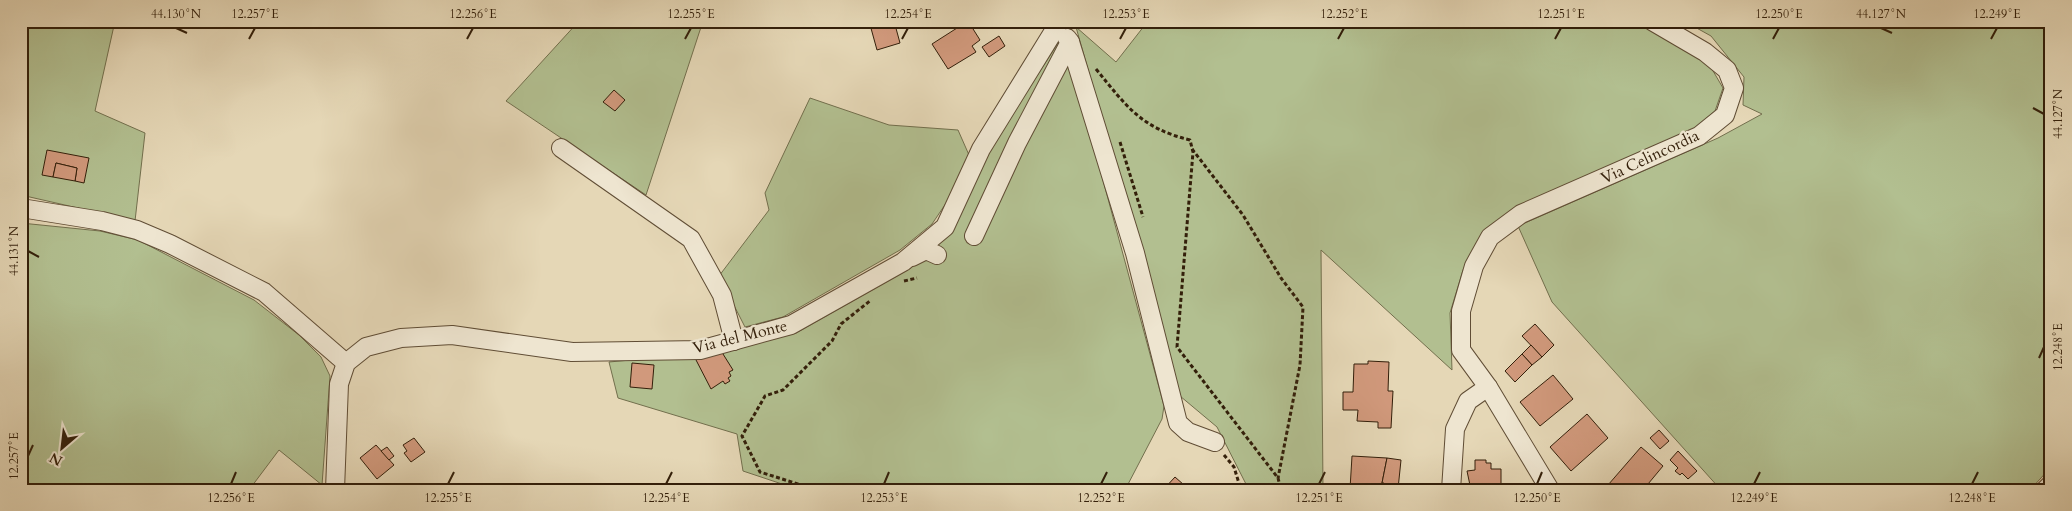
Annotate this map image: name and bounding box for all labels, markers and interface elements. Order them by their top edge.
text: 44.130°N [151,6,202,22]
text: 12.257°E [231,6,279,22]
text: 12.256°E [449,6,497,22]
text: 12.255°E [667,6,715,22]
text: 12.254°E [884,6,932,22]
text: 12.253°E [1102,6,1150,22]
text: 12.252°E [1320,6,1368,22]
text: 12.251°E [1537,6,1585,22]
text: 12.250°E [1755,6,1803,22]
text: 44.127°N [1856,6,1907,22]
text: 12.249°E [1973,6,2021,22]
text: 44.127°N [2050,88,2066,139]
street label: Via Celincordia [1597,125,1703,189]
text: 44.131°N [6,225,22,276]
street label: Via del Monte [690,315,790,359]
text: 12.248°E [2050,323,2066,371]
north arrow [38,424,88,474]
text: 12.257°E [6,432,22,480]
text: N [46,448,66,470]
text: 12.256°E [207,490,255,506]
text: 12.255°E [424,490,472,506]
text: 12.254°E [642,490,690,506]
text: 12.253°E [860,490,908,506]
text: 12.252°E [1077,490,1125,506]
text: 12.251°E [1295,490,1343,506]
text: 12.250°E [1513,490,1561,506]
text: 12.249°E [1730,490,1778,506]
text: 12.248°E [1948,490,1996,506]

